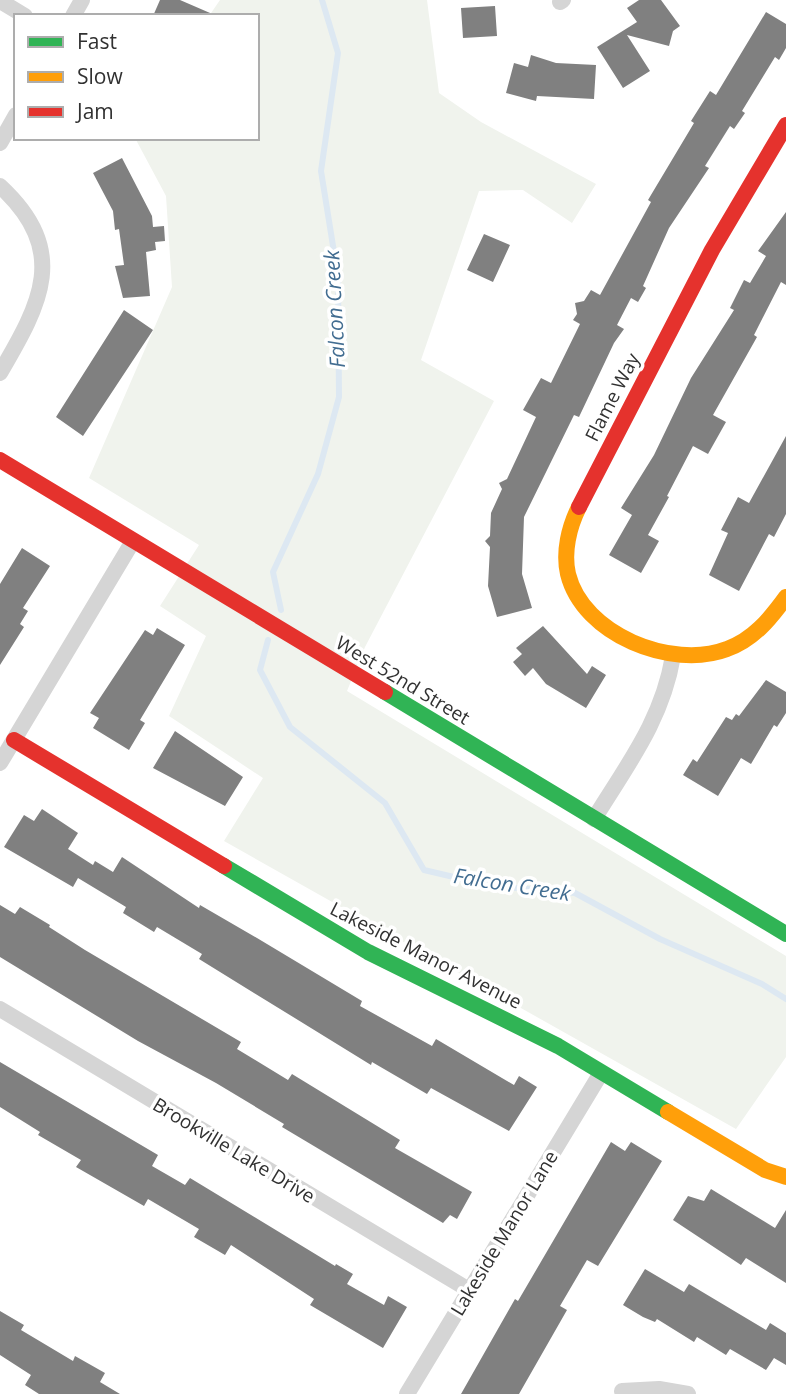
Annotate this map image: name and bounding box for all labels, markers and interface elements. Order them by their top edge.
legend [14,14,259,140]
text: Fast [77,27,117,55]
text: Slow [77,62,123,90]
text: Jam [75,97,114,125]
water label: Falcon Creek [317,249,351,369]
street label: Flame Way [579,348,646,446]
street label: West 52nd Street [331,630,475,730]
water label: Falcon Creek [452,861,573,907]
street label: Lakeside Manor Avenue [326,895,526,1015]
street label: Brookville Lake Drive [148,1091,320,1209]
street label: Lakeside Manor Lane [444,1146,564,1320]

